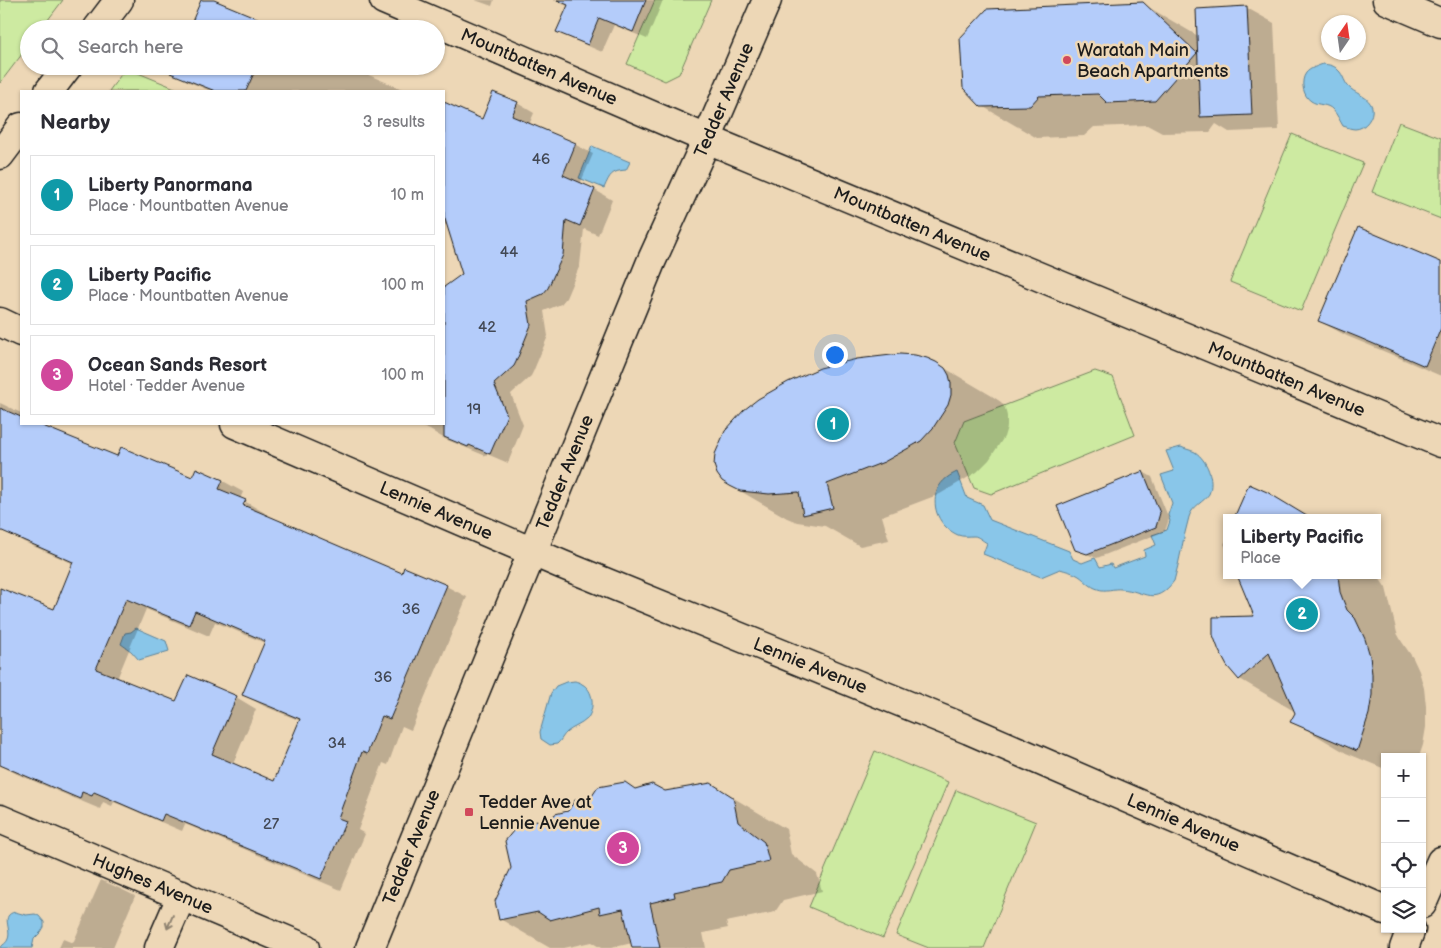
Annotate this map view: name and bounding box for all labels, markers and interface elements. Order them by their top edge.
north arrow [1321,15,1366,60]
search box [20,20,445,75]
street label: Mountbatten Avenue [458,24,621,110]
icon: search [38,34,66,62]
text: Search here [78,36,183,59]
street label: Tedder Avenue [690,39,758,161]
place label: Waratah Main Beach Apartments [1077,40,1228,82]
marker: Waratah Main Beach Apartments [1061,54,1073,66]
text: Nearby [40,110,110,135]
text: 3 results [363,113,425,132]
house number: 46 [532,150,550,169]
text: Liberty Panormana [88,174,253,197]
street label: Mountbatten Avenue [830,183,994,267]
text: 1 [54,186,60,205]
text: 10 m [391,186,424,205]
text: Place · Mountbatten Avenue [88,197,289,216]
house number: 44 [500,243,518,262]
text: Liberty Pacific [88,264,211,287]
text: 2 [52,276,62,295]
text: 100 m [381,276,424,295]
text: Place · Mountbatten Avenue [88,287,289,306]
house number: 42 [478,318,496,337]
street label: Mountbatten Avenue [1205,338,1369,422]
your location [822,342,848,368]
text: Ocean Sands Resort [88,354,267,377]
text: 3 [52,366,62,385]
text: 100 m [381,366,424,385]
text: Hotel · Tedder Avenue [88,377,245,396]
house number: 19 [467,400,481,419]
pin: 1 [817,405,849,443]
street label: Tedder Avenue [532,411,598,533]
street label: Lennie Avenue [376,477,496,545]
popup [1223,514,1381,579]
text: Liberty Pacific [1240,526,1364,549]
text: Place [1240,549,1281,568]
pin: 2 [1286,595,1318,633]
house number: 36 [402,600,420,619]
street label: Lennie Avenue [750,633,870,699]
house number: 36 [374,668,392,687]
house number: 34 [328,734,346,753]
map controls [1381,753,1426,933]
button: + [1381,753,1426,798]
street label: Tedder Avenue [379,786,445,908]
street label: Lennie Avenue [1124,790,1243,857]
place label: Tedder Ave at Lennie Avenue [479,792,600,834]
button: − [1381,798,1426,843]
marker: Tedder Ave at Lennie Avenue [463,806,475,818]
house number: 27 [263,815,280,834]
pin: 3 [607,829,639,867]
button: locate [1381,843,1426,888]
street label: Hughes Avenue [89,849,216,919]
button: layers [1381,888,1426,933]
one-way arrow [165,914,175,929]

